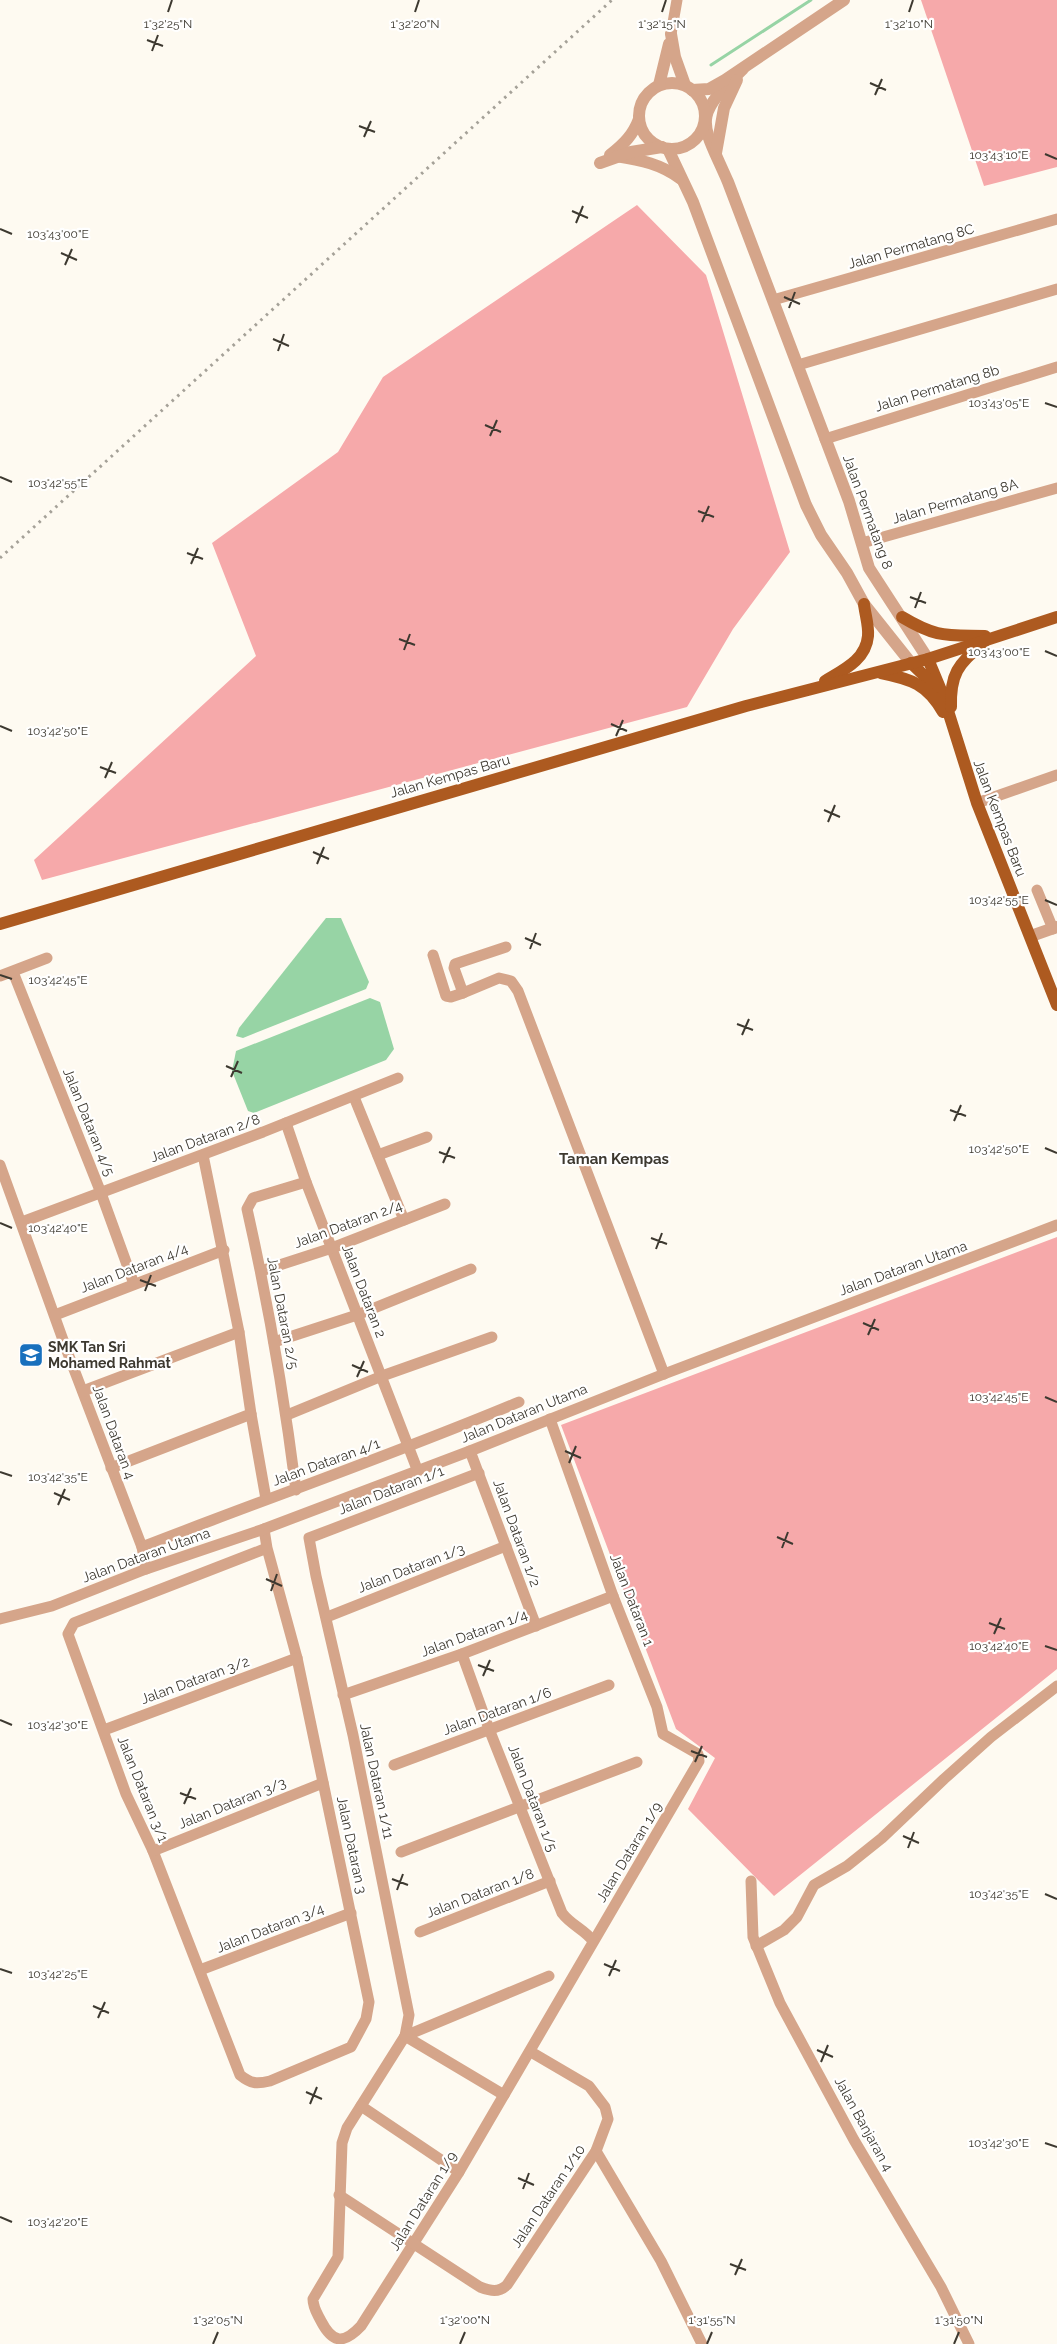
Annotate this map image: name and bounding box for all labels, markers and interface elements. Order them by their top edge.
text: 1°32'25"N [144,17,192,31]
text: 1°32'20"N [390,17,440,31]
text: 1°32'15"N [638,17,686,31]
text: 1°32'10"N [885,17,933,31]
text: 103°43'10"E [969,148,1029,162]
street label: Jalan Permatang 8C [846,220,976,272]
text: 103°43'00"E [27,227,89,241]
street label: Jalan Permatang 8b [873,361,1001,415]
text: 103°43'05"E [969,396,1029,410]
street label: Jalan Permatang 8 [840,453,896,571]
street label: Jalan Permatang 8A [890,475,1020,527]
text: 103°42'55"E [28,476,88,490]
text: 103°43'00"E [968,645,1030,659]
text: 103°42'50"E [28,724,88,738]
street label: Jalan Kempas Baru [388,751,512,801]
street label: Jalan Kempas Baru [970,757,1030,879]
text: 103°42'55"E [969,893,1029,907]
text: 103°42'45"E [29,973,87,987]
street label: Jalan Dataran 4/5 [60,1066,118,1179]
street label: Jalan Dataran 2/8 [148,1111,262,1165]
text: 103°42'50"E [969,1142,1029,1156]
district label: Taman Kempas [559,1150,669,1168]
street label: Jalan Dataran 2/4 [292,1197,404,1251]
text: 103°42'40"E [28,1221,88,1235]
street label: Jalan Dataran Utama [837,1237,969,1299]
street label: Jalan Dataran 4/4 [78,1240,190,1296]
street label: Jalan Dataran 2 [339,1242,389,1340]
street label: Jalan Dataran 2/5 [264,1255,302,1371]
place label: SMK Tan Sri Mohamed Rahmat [48,1339,171,1371]
school or university icon: SMK Tan Sri Mohamed Rahmat [18,1342,44,1368]
street label: Jalan Dataran Utama [458,1380,590,1446]
street label: Jalan Dataran 4 [90,1383,139,1482]
text: 103°42'45"E [970,1390,1028,1404]
street label: Jalan Dataran 4/1 [270,1435,382,1489]
street label: Jalan Dataran 1/1 [336,1463,446,1517]
text: 103°42'35"E [28,1470,88,1484]
street label: Jalan Dataran 1/2 [490,1477,544,1589]
street label: Jalan Dataran Utama [80,1524,212,1586]
street label: Jalan Dataran 1/3 [355,1540,467,1596]
street label: Jalan Dataran 1 [607,1552,657,1648]
street label: Jalan Dataran 1/4 [418,1606,530,1660]
text: 103°42'40"E [969,1639,1029,1653]
street label: Jalan Dataran 3/2 [139,1653,251,1707]
street label: Jalan Dataran 1/6 [441,1684,553,1738]
text: 103°42'30"E [28,1718,88,1732]
street label: Jalan Dataran 1/11 [357,1722,397,1840]
street label: Jalan Dataran 3/1 [114,1734,172,1844]
street label: Jalan Dataran 1/5 [505,1742,561,1854]
street label: Jalan Dataran 3/3 [176,1774,288,1832]
street label: Jalan Dataran 3 [334,1795,370,1895]
street label: Jalan Dataran 1/9 [593,1799,665,1905]
street label: Jalan Dataran 1/8 [424,1865,536,1921]
text: 103°42'35"E [969,1887,1029,1901]
street label: Jalan Dataran 3/4 [214,1900,326,1956]
text: 103°42'25"E [28,1967,88,1981]
street label: Jalan Banjaran 4 [832,2074,897,2174]
text: 103°42'30"E [969,2136,1029,2150]
street label: Jalan Dataran 1/10 [508,2142,588,2250]
street label: Jalan Dataran 1/9 [386,2149,460,2253]
text: 103°42'20"E [28,2215,88,2229]
text: 1°32'05"N [193,2313,243,2327]
text: 1°32'00"N [440,2313,490,2327]
text: 1°31'55"N [688,2313,736,2327]
text: 1°31'50"N [935,2313,983,2327]

